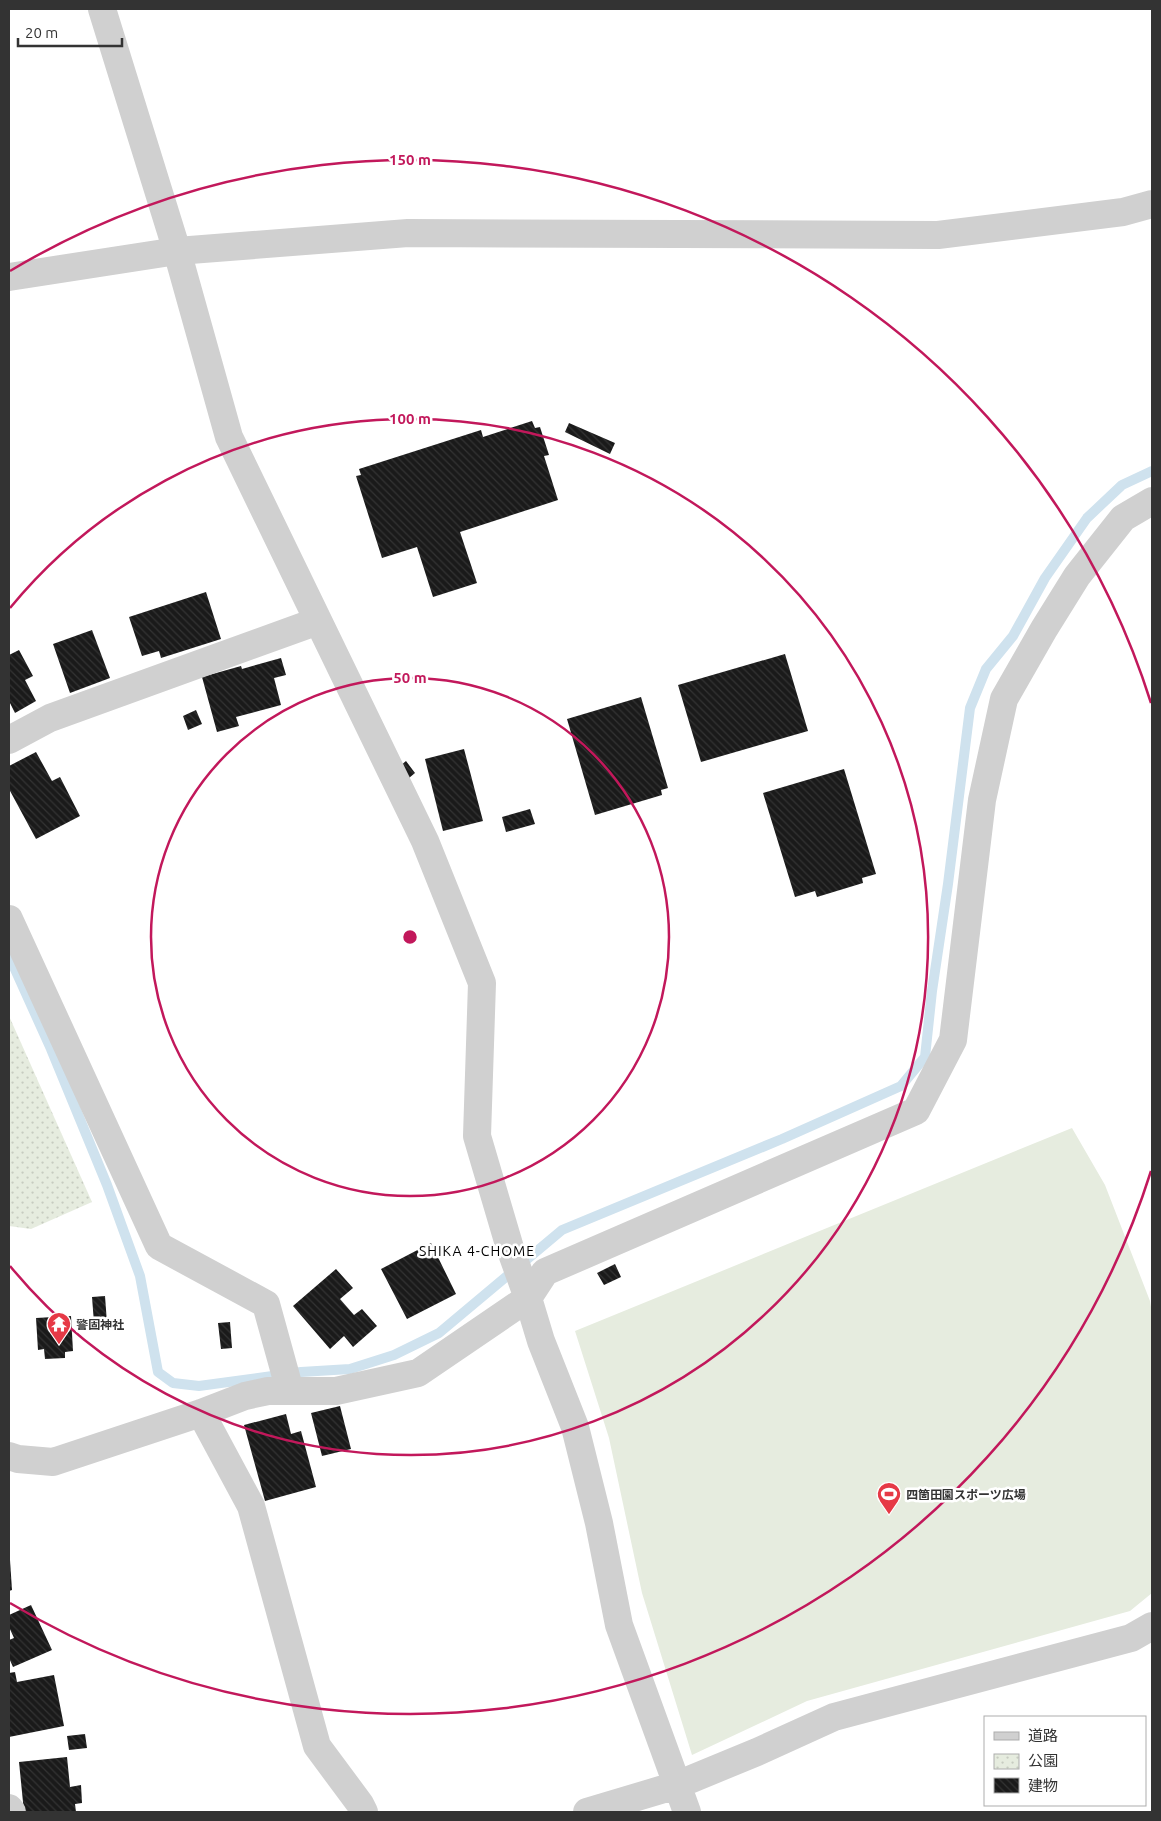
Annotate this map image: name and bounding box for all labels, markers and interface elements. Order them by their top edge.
scale bar [18,15,121,47]
text: 20 m [25,24,58,41]
text: 150 m [389,151,431,168]
text: 100 m [389,410,431,427]
text: 50 m [393,669,427,686]
centre of rings [401,928,419,946]
district label: SHIKA 4-CHOME [419,1243,535,1259]
temple icon: 警固神社 [46,1311,72,1345]
place label: 警固神社 [76,1318,124,1331]
sports icon: 四箇田園スポーツ広場 [876,1481,902,1515]
place label: 四箇田園スポーツ広場 [906,1488,1026,1501]
legend [984,1716,1146,1806]
text: 道路 [1028,1727,1058,1744]
text: 公園 [1028,1752,1058,1769]
text: 建物 [1028,1777,1058,1794]

